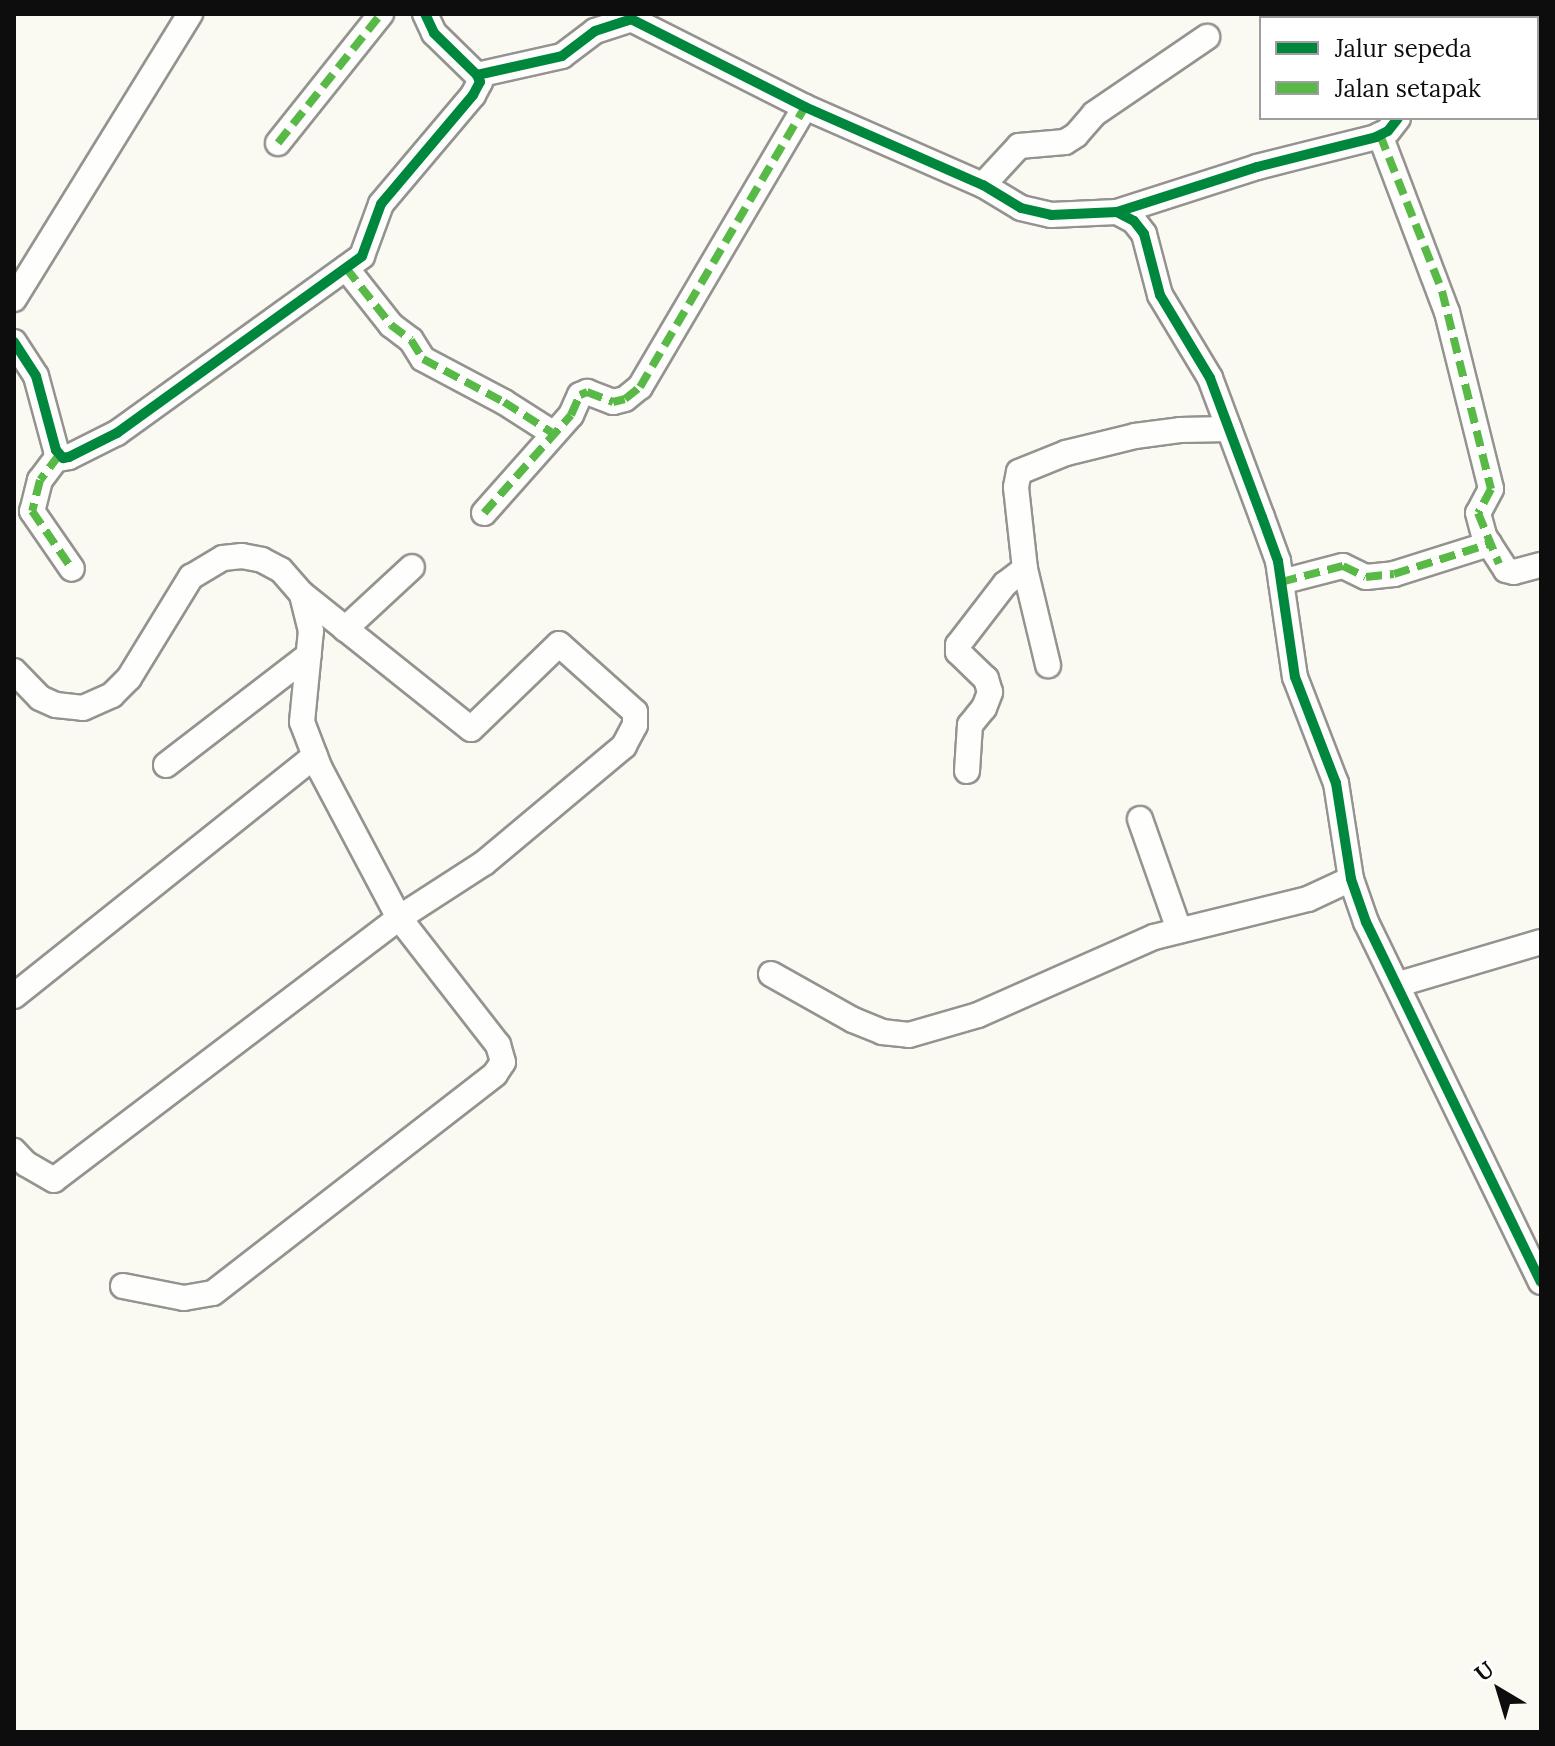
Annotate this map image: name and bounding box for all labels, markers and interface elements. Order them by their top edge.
legend [1259,16,1539,120]
text: Jalur sepeda [1335,33,1472,64]
text: Jalan setapak [1335,73,1481,104]
north arrow [1459,1650,1539,1730]
text: U [1469,1655,1499,1687]

